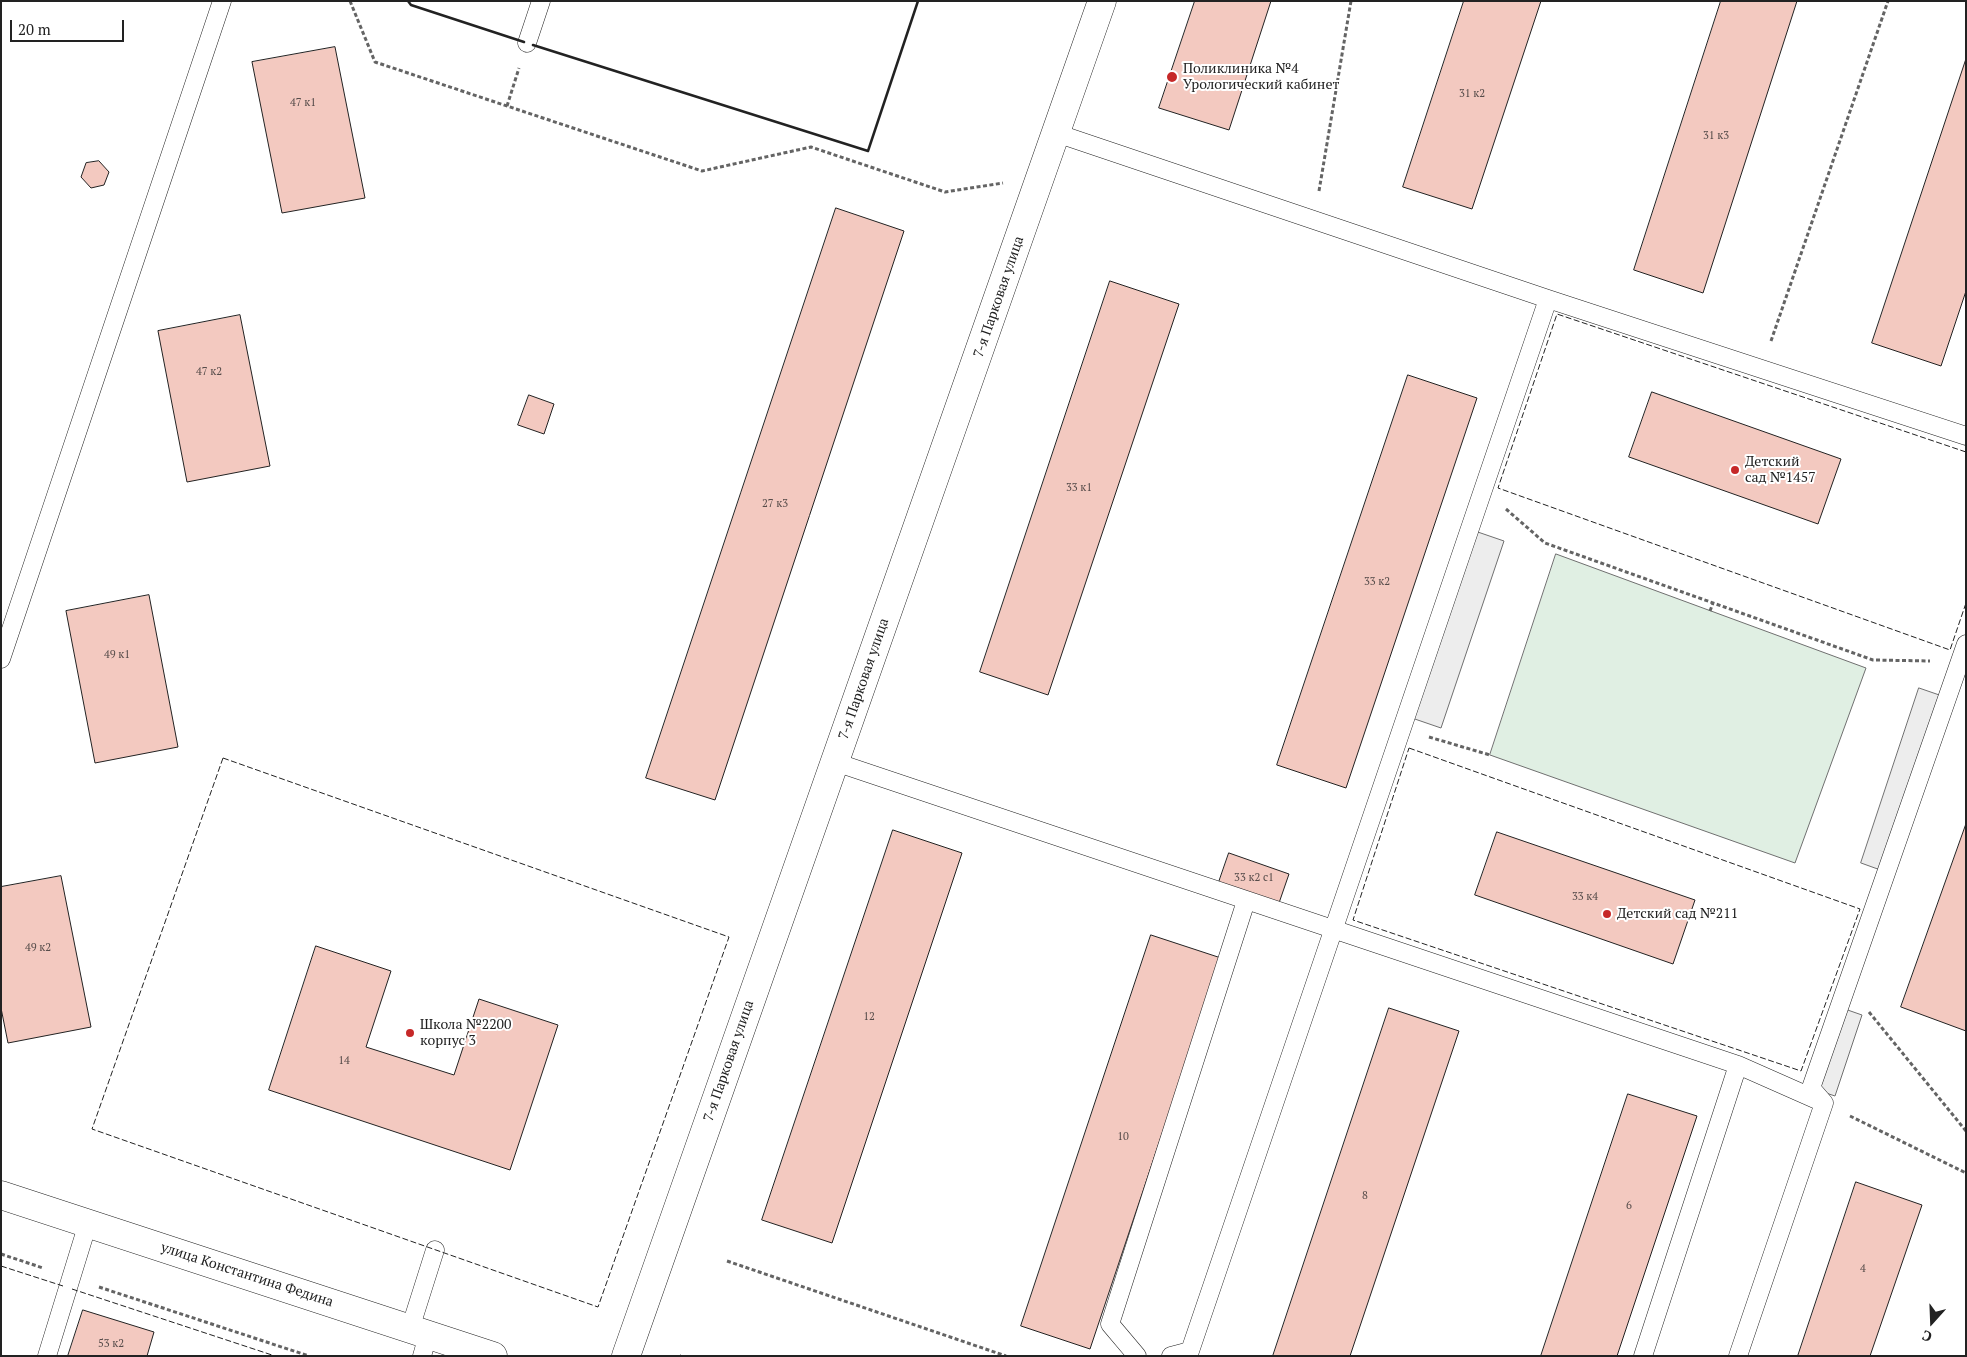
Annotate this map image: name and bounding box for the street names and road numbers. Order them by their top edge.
street label: 7-я Парковая улица [970,234,1028,360]
street label: 7-я Парковая улица [835,616,893,742]
street label: 7-я Парковая улица [700,998,758,1124]
street label: улица Константина Федина [159,1239,335,1311]

